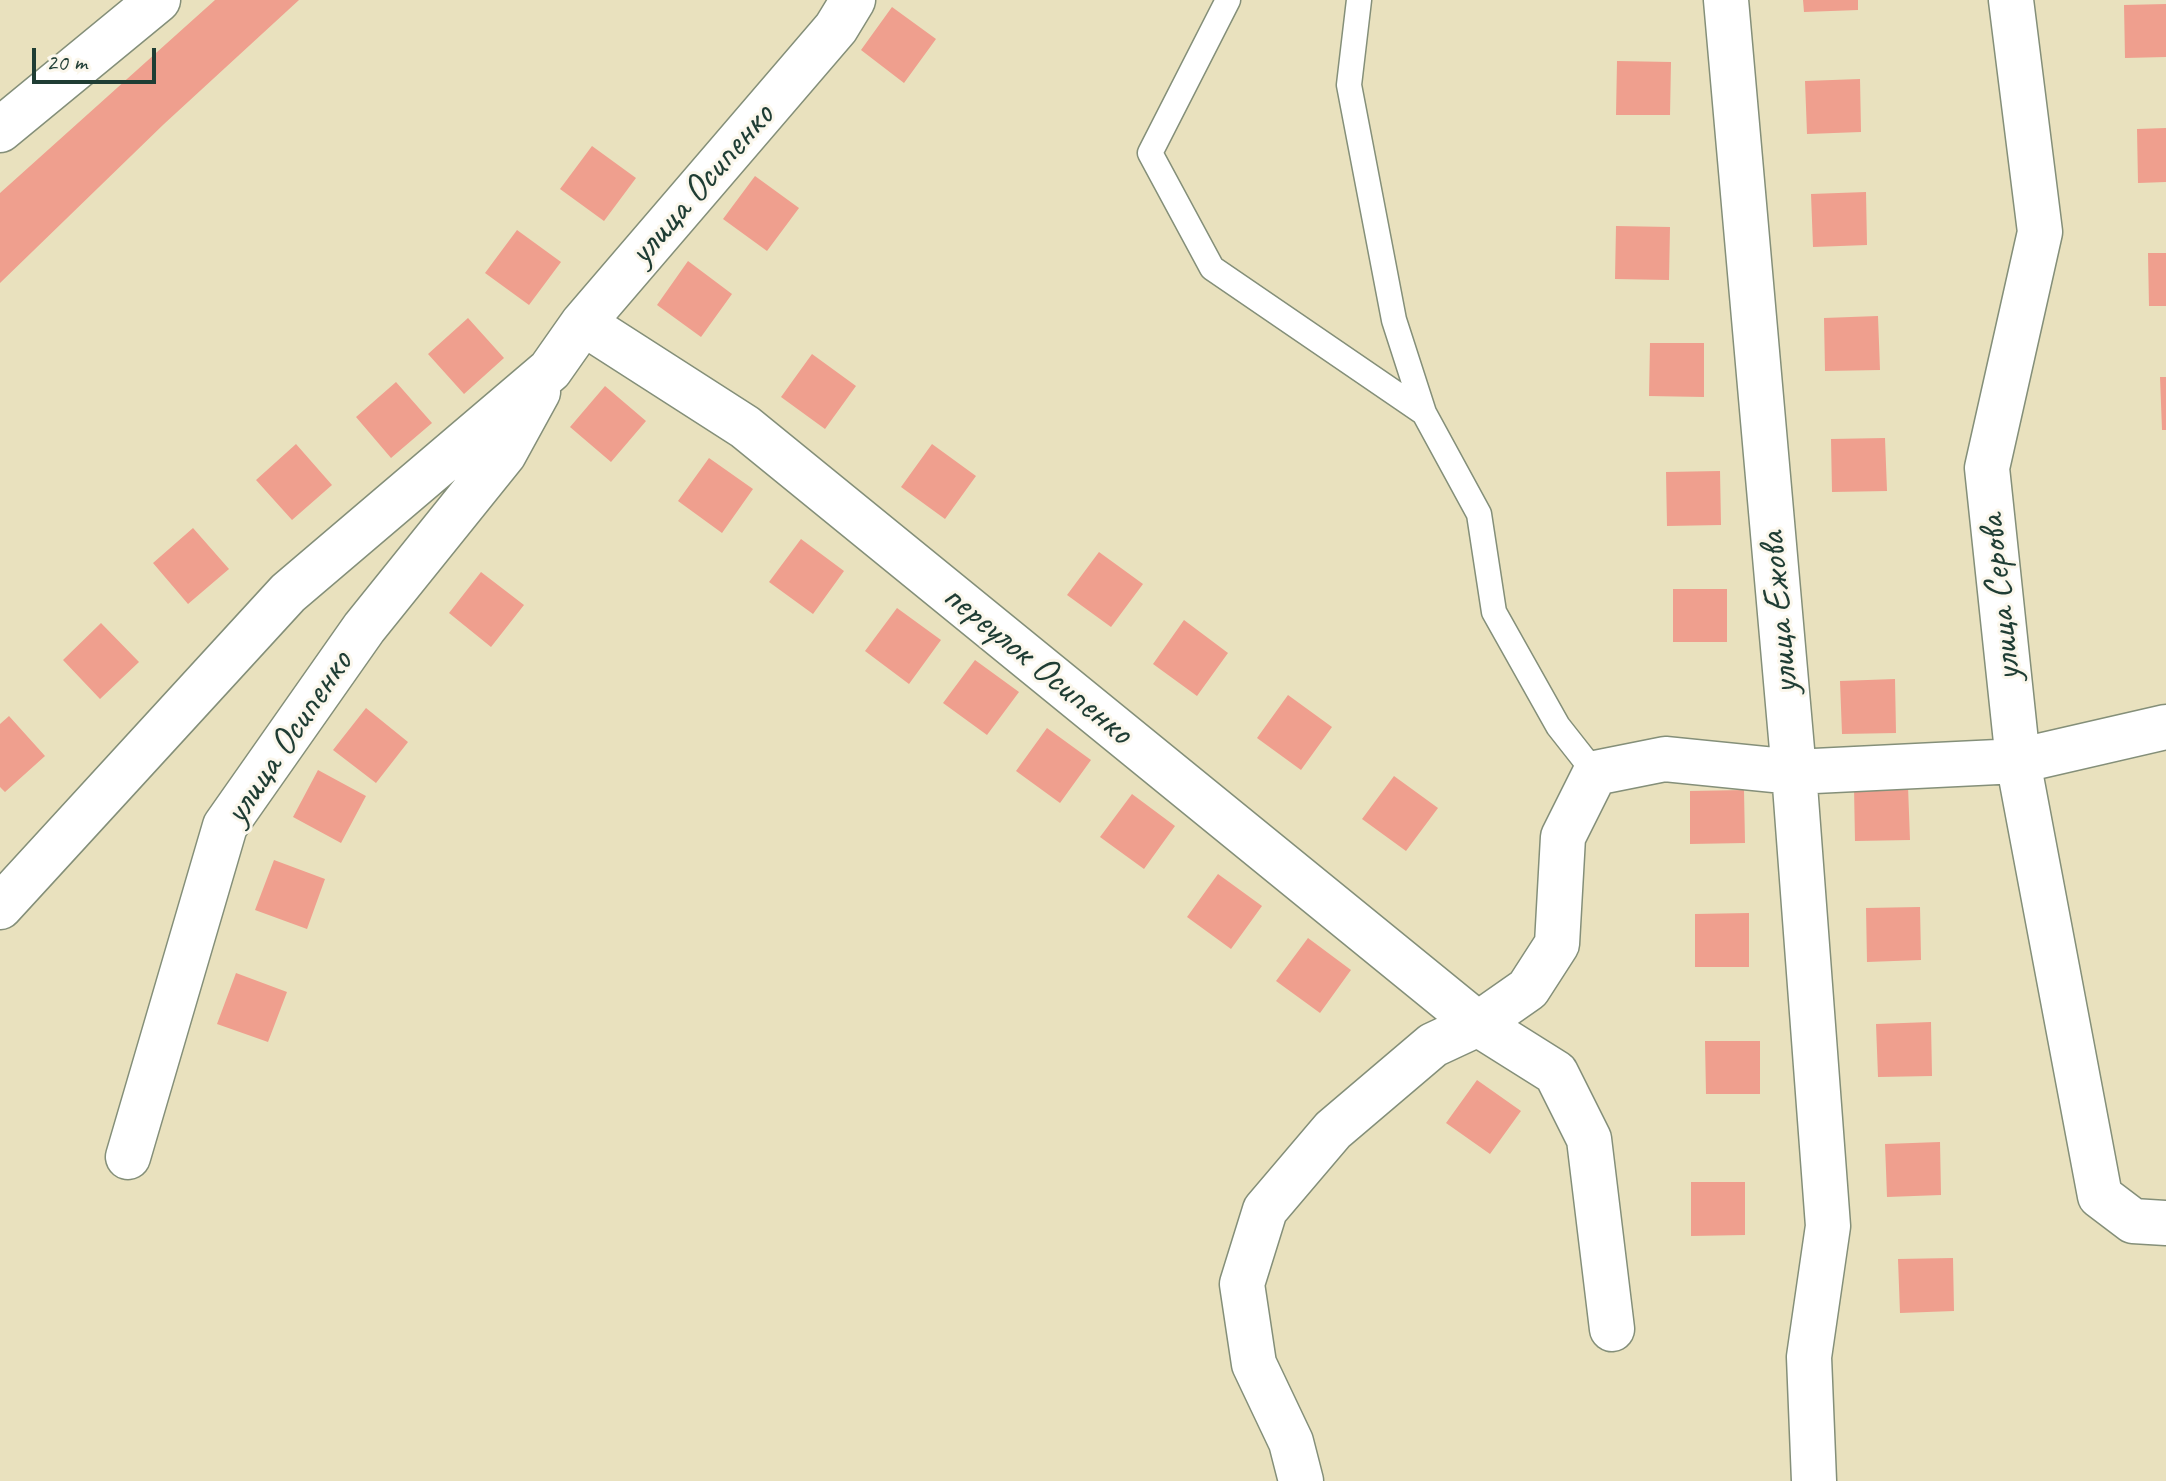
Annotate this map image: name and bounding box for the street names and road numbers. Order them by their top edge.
street label: улица Осипенко [619,95,785,275]
street label: улица Серова [1970,512,2032,684]
street label: улица Ежова [1750,530,1810,696]
street label: переулок Осипенко [933,574,1141,756]
street label: улица Осипенко [214,643,364,833]

